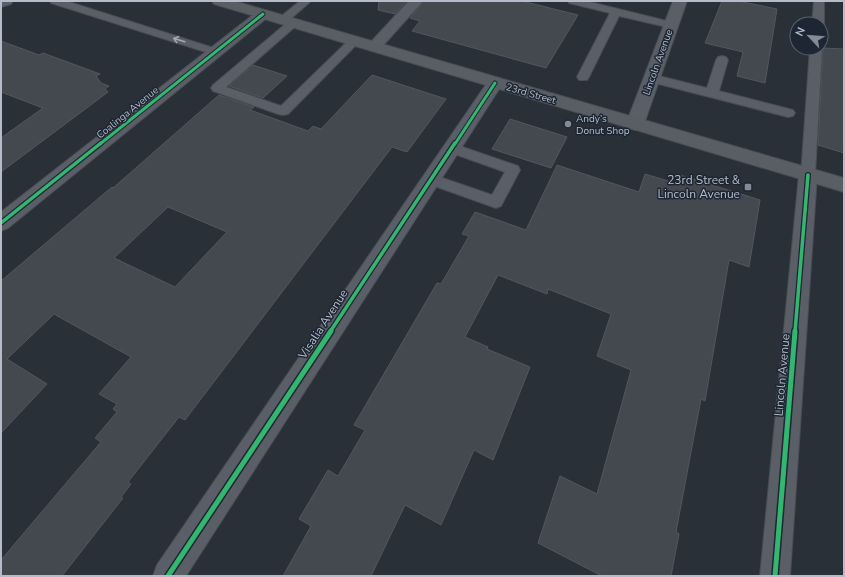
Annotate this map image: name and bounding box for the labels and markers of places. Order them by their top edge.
place label: Andy’s Donut Shop [576,112,630,138]
marker: Andy’s Donut Shop [563,119,573,129]
place label: 23rd Street & Lincoln Avenue [657,172,741,202]
marker: 23rd Street & Lincoln Avenue [743,182,753,192]

